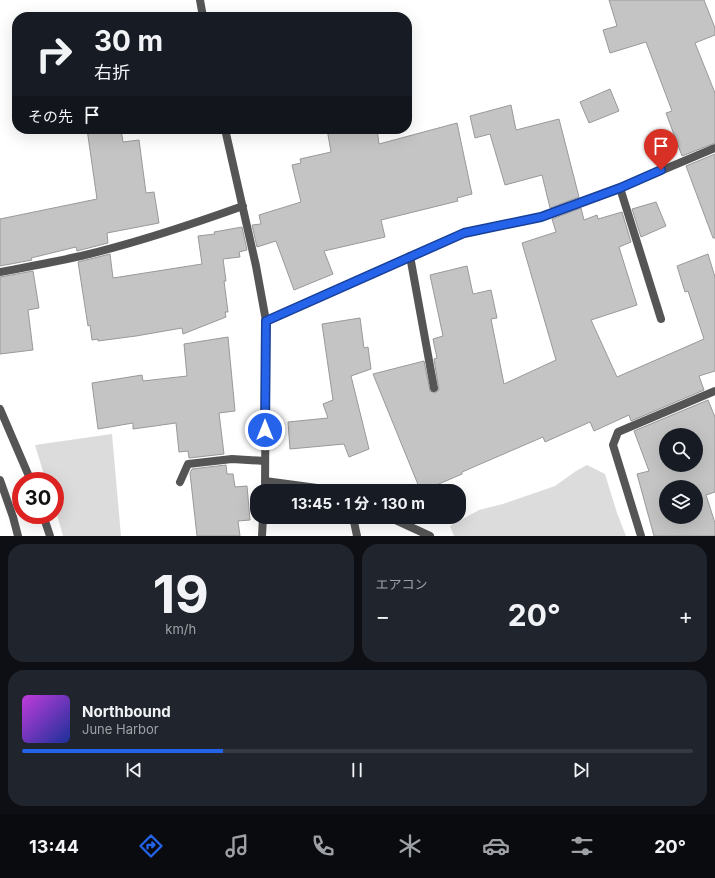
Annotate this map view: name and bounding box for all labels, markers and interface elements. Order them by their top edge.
text: 30 m [94,24,163,58]
icon: right [28,28,80,80]
text: 右折 [94,62,130,83]
icon: arrive [81,104,103,126]
text: その先 [28,107,73,126]
pin [644,129,678,170]
icon: arrive [650,135,672,157]
position arrow [244,409,286,451]
map controls [659,428,703,524]
button: search [659,428,703,472]
speed limit sign: 30 [12,472,64,524]
button: layers [659,480,703,524]
text: 13:45 · 1 分 · 130 m [291,494,425,513]
text: 19 [153,563,209,626]
text: エアコン [376,576,428,592]
text: 20° [508,597,561,633]
text: − [376,603,390,629]
text: + [678,603,693,629]
text: km/h [165,621,196,637]
text: Northbound [82,702,171,721]
text: June Harbor [82,721,159,737]
icon: previous [123,759,145,781]
icon: pause [346,759,368,781]
icon: next [570,759,592,781]
icon: directions [137,832,165,860]
icon: music [223,832,251,860]
icon: phone [309,832,337,860]
icon: climate [396,832,424,860]
icon: car [482,832,510,860]
icon: filters [568,832,596,860]
text: 13:44 [29,836,79,857]
text: 20° [654,836,686,857]

